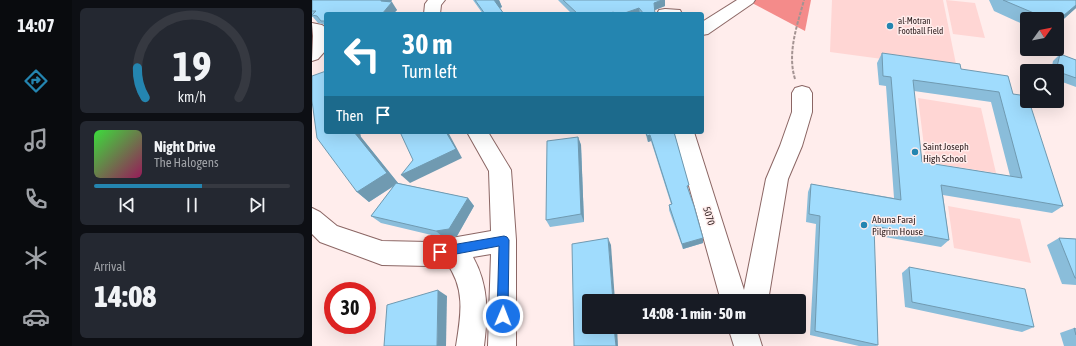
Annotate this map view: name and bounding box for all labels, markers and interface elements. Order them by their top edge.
north arrow [1020,12,1064,56]
map controls [1020,12,1064,108]
text: 14:07 [17,15,55,36]
place label: al-Motran Football Field [898,16,943,36]
marker: al-Motran Football Field [885,21,895,31]
icon: left [336,28,388,80]
text: 30 m [402,28,452,60]
text: 19 [172,42,212,90]
text: Turn left [402,61,457,82]
button: search [1020,64,1064,108]
icon: directions [22,67,50,95]
text: km/h [178,89,206,105]
icon: arrive [372,104,394,126]
text: Then [336,107,364,124]
icon: music [22,126,50,154]
text: Night Drive [154,138,216,155]
place label: Saint Joseph High School [923,141,969,164]
marker: Saint Joseph High School [910,147,920,157]
text: The Halogens [154,155,219,170]
icon: phone [22,185,50,213]
icon: previous [116,194,138,216]
icon: pause [181,194,203,216]
icon: next [246,194,268,216]
street label: 5070 [701,205,717,227]
place label: Abuna Faraj Pilgrim House [872,214,923,237]
marker: Abuna Faraj Pilgrim House [859,220,869,230]
pin [423,235,457,269]
icon: arrive [429,241,451,263]
icon: climate [22,244,50,272]
text: Arrival [94,259,126,274]
text: 14:08 [94,279,156,313]
speed limit sign: 30 [324,282,376,334]
position arrow [482,295,524,337]
icon: car [22,303,50,331]
text: 14:08 · 1 min · 50 m [642,305,746,322]

